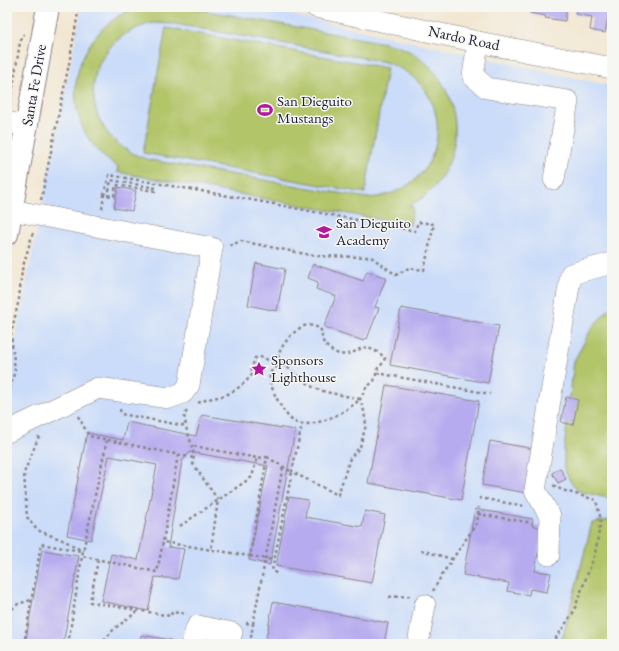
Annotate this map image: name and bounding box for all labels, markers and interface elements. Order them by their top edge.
street label: Nardo Road [427,21,502,54]
street label: Santa Fe Drive [17,42,50,127]
place label: San Dieguito Mustangs [277,91,352,127]
sports icon: San Dieguito Mustangs [256,101,274,119]
place label: San Dieguito Academy [335,213,411,249]
school or university icon: San Dieguito Academy [315,223,333,241]
place label: Sponsors Lighthouse [271,350,336,386]
place icon: Sponsors Lighthouse [250,360,268,378]

